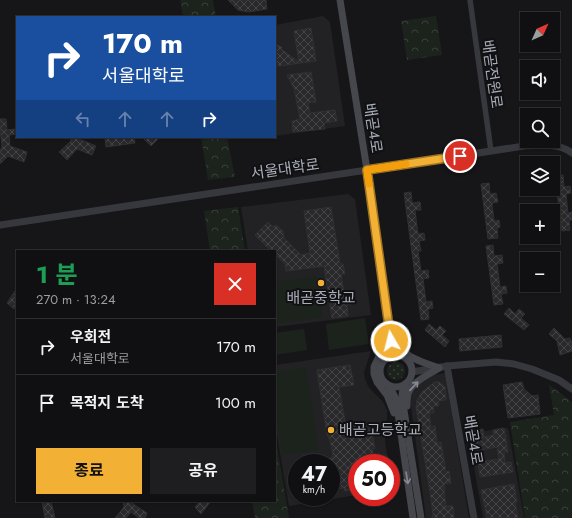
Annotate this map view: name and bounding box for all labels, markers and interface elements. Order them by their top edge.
north arrow [520,12,560,52]
map controls [520,12,560,292]
text: 170 m [102,23,183,64]
icon: right [36,32,88,84]
street label: 배곧전원로 [476,38,508,110]
button: sound [520,60,560,100]
text: 서울대학로 [102,63,185,89]
street label: 배곧4로 [358,102,388,154]
icon: left [72,108,94,130]
icon: ahead [114,108,136,130]
icon: ahead [156,108,178,130]
icon: right [198,108,220,130]
button: search [520,108,560,148]
pin [443,139,477,173]
icon: arrive [449,145,471,167]
street label: 서울대학로 [249,153,321,185]
button: layers [520,156,560,196]
button: + [520,204,560,244]
button: − [520,252,560,292]
text: 1 분 [36,257,78,292]
button: close [214,263,256,305]
marker: 배곧중학교 [316,278,326,288]
place label: 배곧중학교 [286,287,356,309]
text: 270 m · 13:24 [36,290,116,309]
position arrow [370,320,412,362]
text: 우회전 [70,326,111,348]
icon: right [36,336,58,358]
text: 170 m [216,336,256,358]
text: 서울대학로 [70,349,130,368]
one-way arrow [409,381,418,391]
icon: arrive [36,392,58,414]
text: 목적지 도착 [70,392,144,414]
text: 100 m [215,392,256,414]
street label: 배곧4로 [458,413,488,467]
place label: 배곧고등학교 [339,419,422,441]
marker: 배곧고등학교 [326,425,336,435]
button: 종료 [36,448,142,494]
button: 공유 [150,448,256,494]
speed limit sign: 50 [348,454,400,506]
text: 47 [301,460,327,489]
one-way arrow [403,472,411,485]
text: km/h [303,482,325,497]

